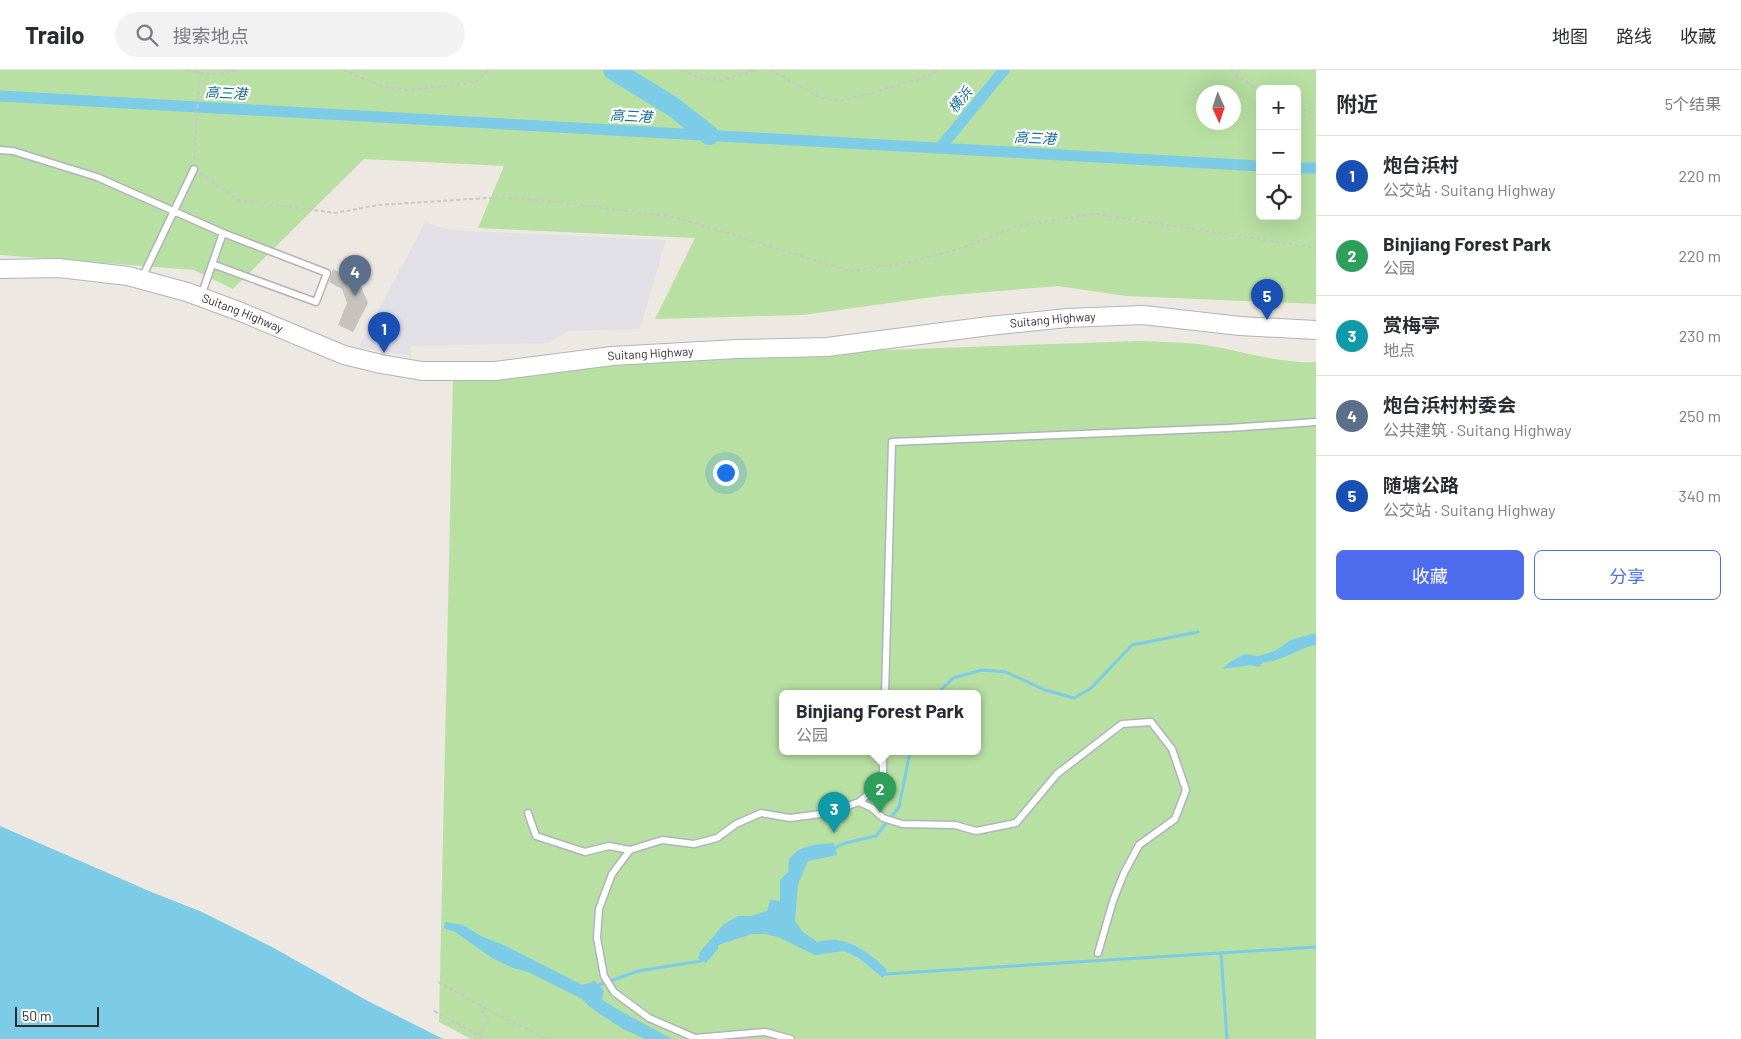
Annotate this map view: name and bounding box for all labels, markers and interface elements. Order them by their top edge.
search box [115,12,465,57]
text: Trailo [25,20,85,49]
icon: search [133,21,161,49]
text: 搜索地点 [173,24,249,47]
text: 地图 [1552,25,1588,47]
text: 路线 [1616,25,1652,47]
text: 收藏 [1680,25,1716,47]
water label: 高三港 [205,83,249,102]
water label: 横浜 [944,83,976,116]
north arrow [1196,85,1241,130]
map controls [1256,85,1301,220]
button: + [1256,85,1301,130]
text: 附近 [1336,91,1378,116]
text: 5个结果 [1665,94,1721,113]
water label: 高三港 [610,106,654,125]
water label: 高三港 [1014,128,1058,147]
button: − [1256,130,1301,175]
text: 炮台浜村 [1383,153,1459,176]
text: 1 [1349,166,1355,185]
text: 220 m [1678,166,1721,185]
button: locate [1256,175,1301,220]
text: 公交站 · Suitang Highway [1383,180,1556,199]
text: Binjiang Forest Park [1383,232,1551,255]
text: 2 [1348,246,1356,265]
text: 220 m [1678,246,1721,265]
pin: 4 [339,255,371,296]
text: 公园 [1383,258,1415,277]
pin: 5 [1251,279,1283,320]
street label: Suitang Highway [200,290,286,335]
street label: Suitang Highway [1009,309,1096,330]
pin: 1 [368,312,400,353]
text: 赏梅亭 [1383,313,1440,336]
text: 3 [1348,326,1356,345]
text: 230 m [1679,326,1721,345]
text: 地点 [1383,340,1415,359]
street label: Suitang Highway [606,343,694,363]
text: 炮台浜村村委会 [1383,393,1516,416]
text: 4 [1347,406,1357,425]
text: 250 m [1679,406,1721,425]
text: 公共建筑 · Suitang Highway [1383,420,1572,439]
your location [713,460,739,486]
text: 随塘公路 [1383,473,1459,496]
text: 5 [1348,486,1356,505]
text: 340 m [1678,486,1721,505]
text: 公交站 · Suitang Highway [1383,500,1556,519]
button: 收藏 [1336,550,1524,600]
button: 分享 [1534,550,1721,600]
popup [779,690,981,755]
text: Binjiang Forest Park [796,699,964,722]
text: 公园 [796,725,828,744]
pin: 2 [864,772,896,813]
pin: 3 [818,792,850,833]
scale bar [15,1004,99,1027]
text: 50 m [22,1007,51,1024]

